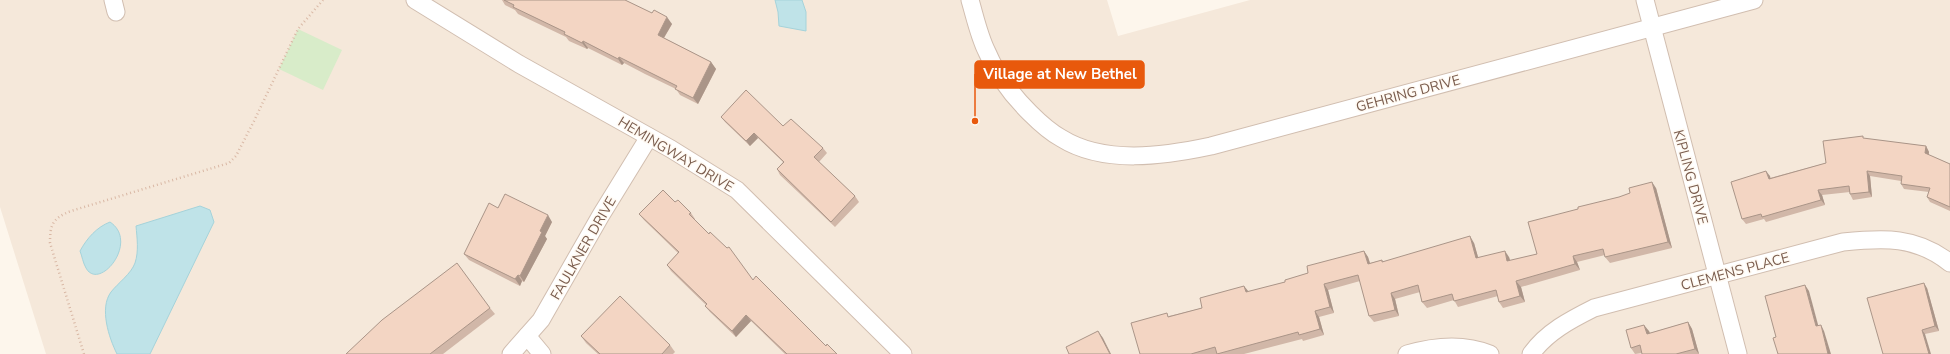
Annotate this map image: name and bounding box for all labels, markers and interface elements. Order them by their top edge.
callout: Village at New Bethel [975,61,1144,88]
text: Village at New Bethel [982,64,1137,84]
street label: GEHRING DRIVE [1354,70,1462,117]
street label: HEMINGWAY DRIVE [614,112,737,197]
street label: KIPLING DRIVE [1669,128,1712,227]
street label: FAULKNER DRIVE [546,193,621,303]
street label: CLEMENS PLACE [1679,248,1792,295]

